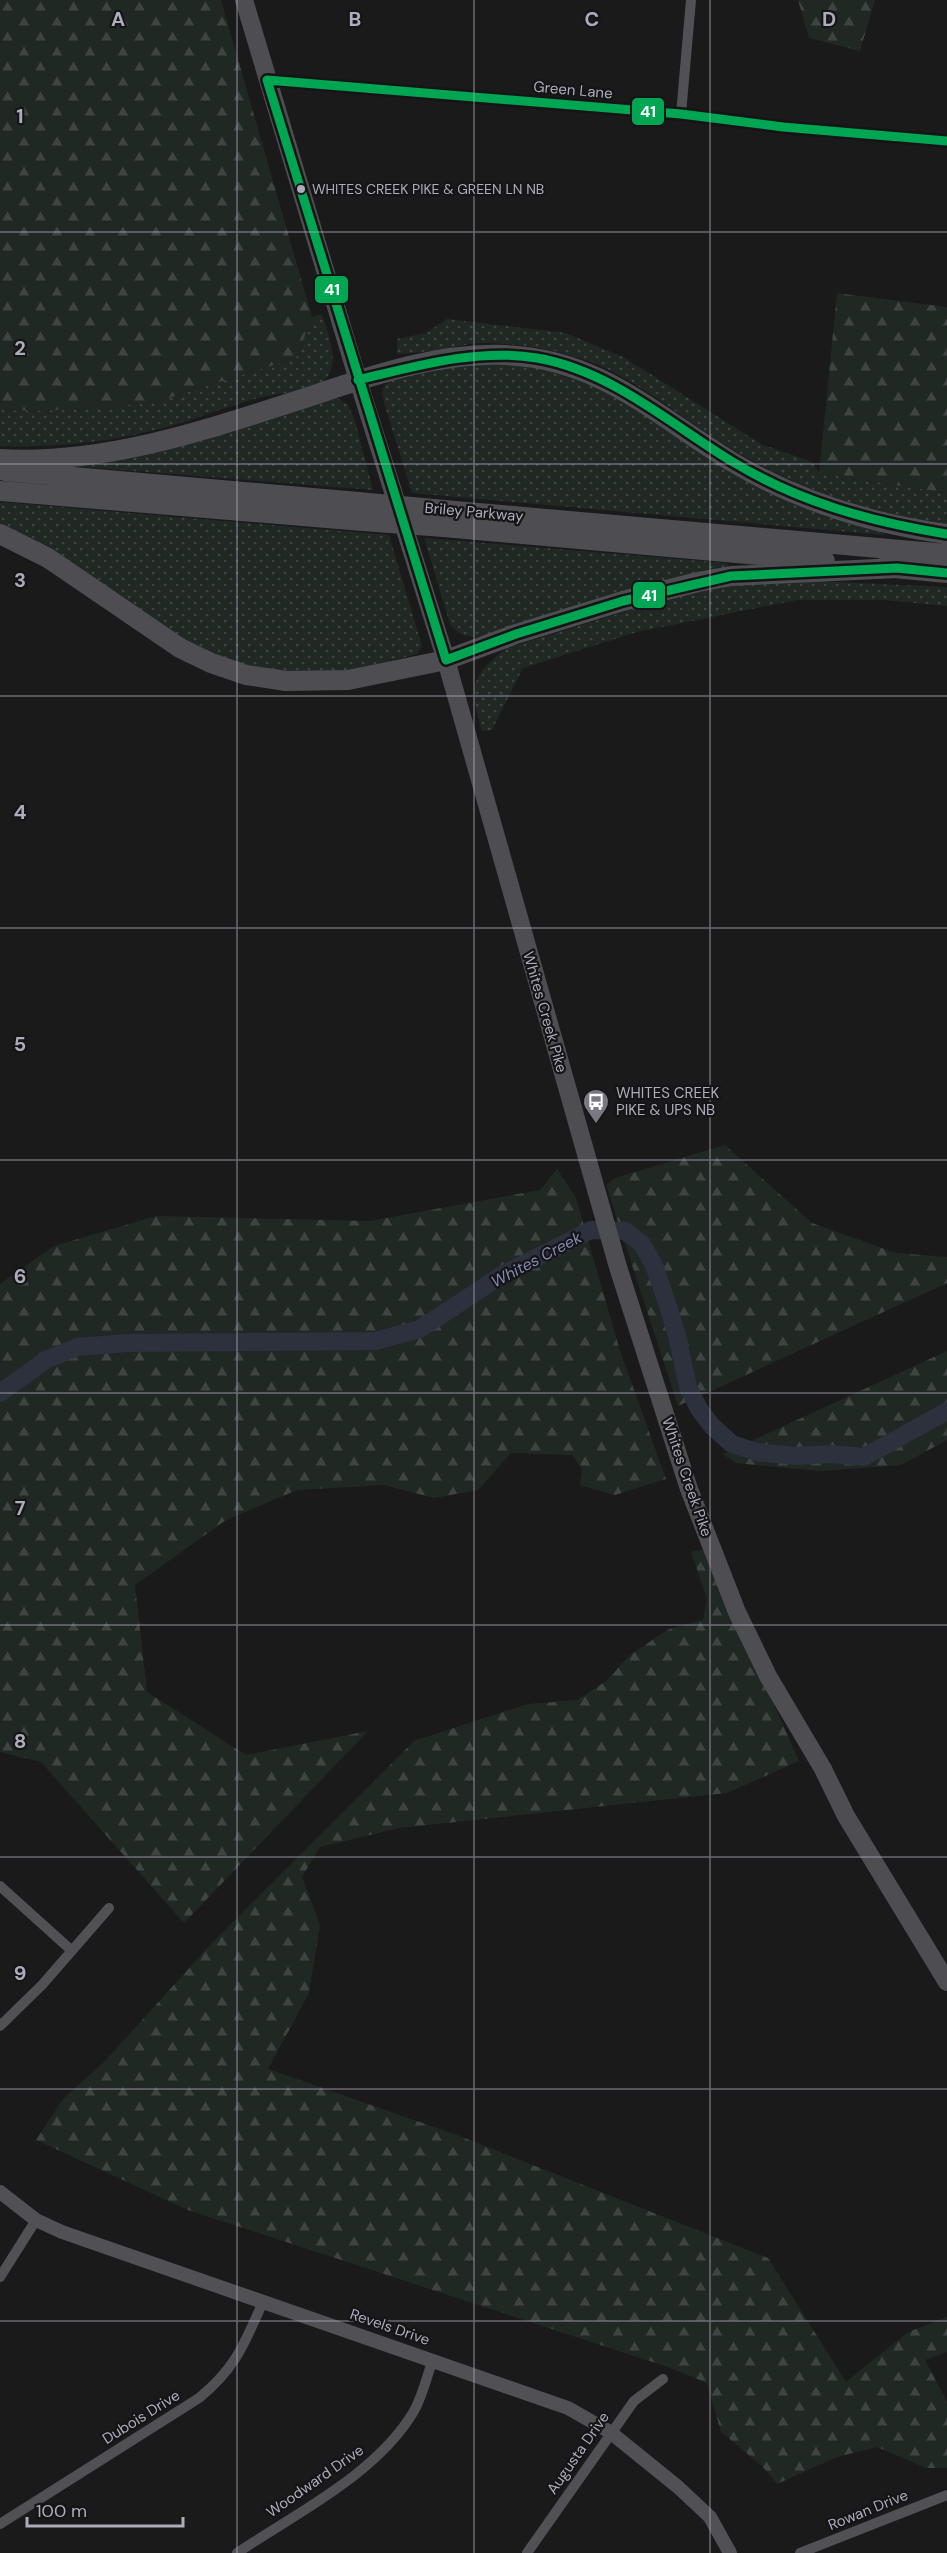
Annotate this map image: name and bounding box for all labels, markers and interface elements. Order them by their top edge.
text: A [111,6,125,32]
text: B [349,6,361,32]
text: C [585,6,599,32]
text: D [822,6,836,32]
street label: Green Lane [533,77,613,103]
line badge: 41 [631,97,665,126]
text: 41 [640,101,656,122]
text: 1 [16,103,24,129]
place label: WHITES CREEK PIKE & GREEN LN NB [312,180,544,198]
marker: WHITES CREEK PIKE & GREEN LN NB [295,183,307,195]
line badge: 41 [314,275,349,304]
text: 41 [324,279,340,300]
text: 2 [14,335,26,361]
street label: Briley Parkway [424,498,525,526]
text: 3 [14,567,26,593]
line badge: 41 [632,581,666,609]
text: 41 [641,585,657,606]
text: 4 [14,799,27,825]
street label: Whites Creek Pike [518,949,572,1075]
text: 5 [14,1031,26,1057]
place label: WHITES CREEK PIKE & UPS NB [616,1083,719,1120]
bus stop icon: WHITES CREEK PIKE & UPS NB [581,1087,611,1125]
water label: Whites Creek [487,1226,586,1292]
text: 6 [14,1263,26,1289]
street label: Whites Creek Pike [657,1415,717,1539]
text: 7 [15,1495,26,1521]
text: 8 [14,1728,26,1754]
text: 9 [14,1960,26,1986]
street label: Revels Drive [347,2304,433,2350]
street label: Dubois Drive [98,2385,184,2449]
street label: Augusta Drive [542,2408,614,2498]
street label: Woodward Drive [262,2440,368,2522]
street label: Rowan Drive [825,2485,911,2535]
scale bar [27,2490,183,2528]
text: 100 m [36,2499,87,2523]

